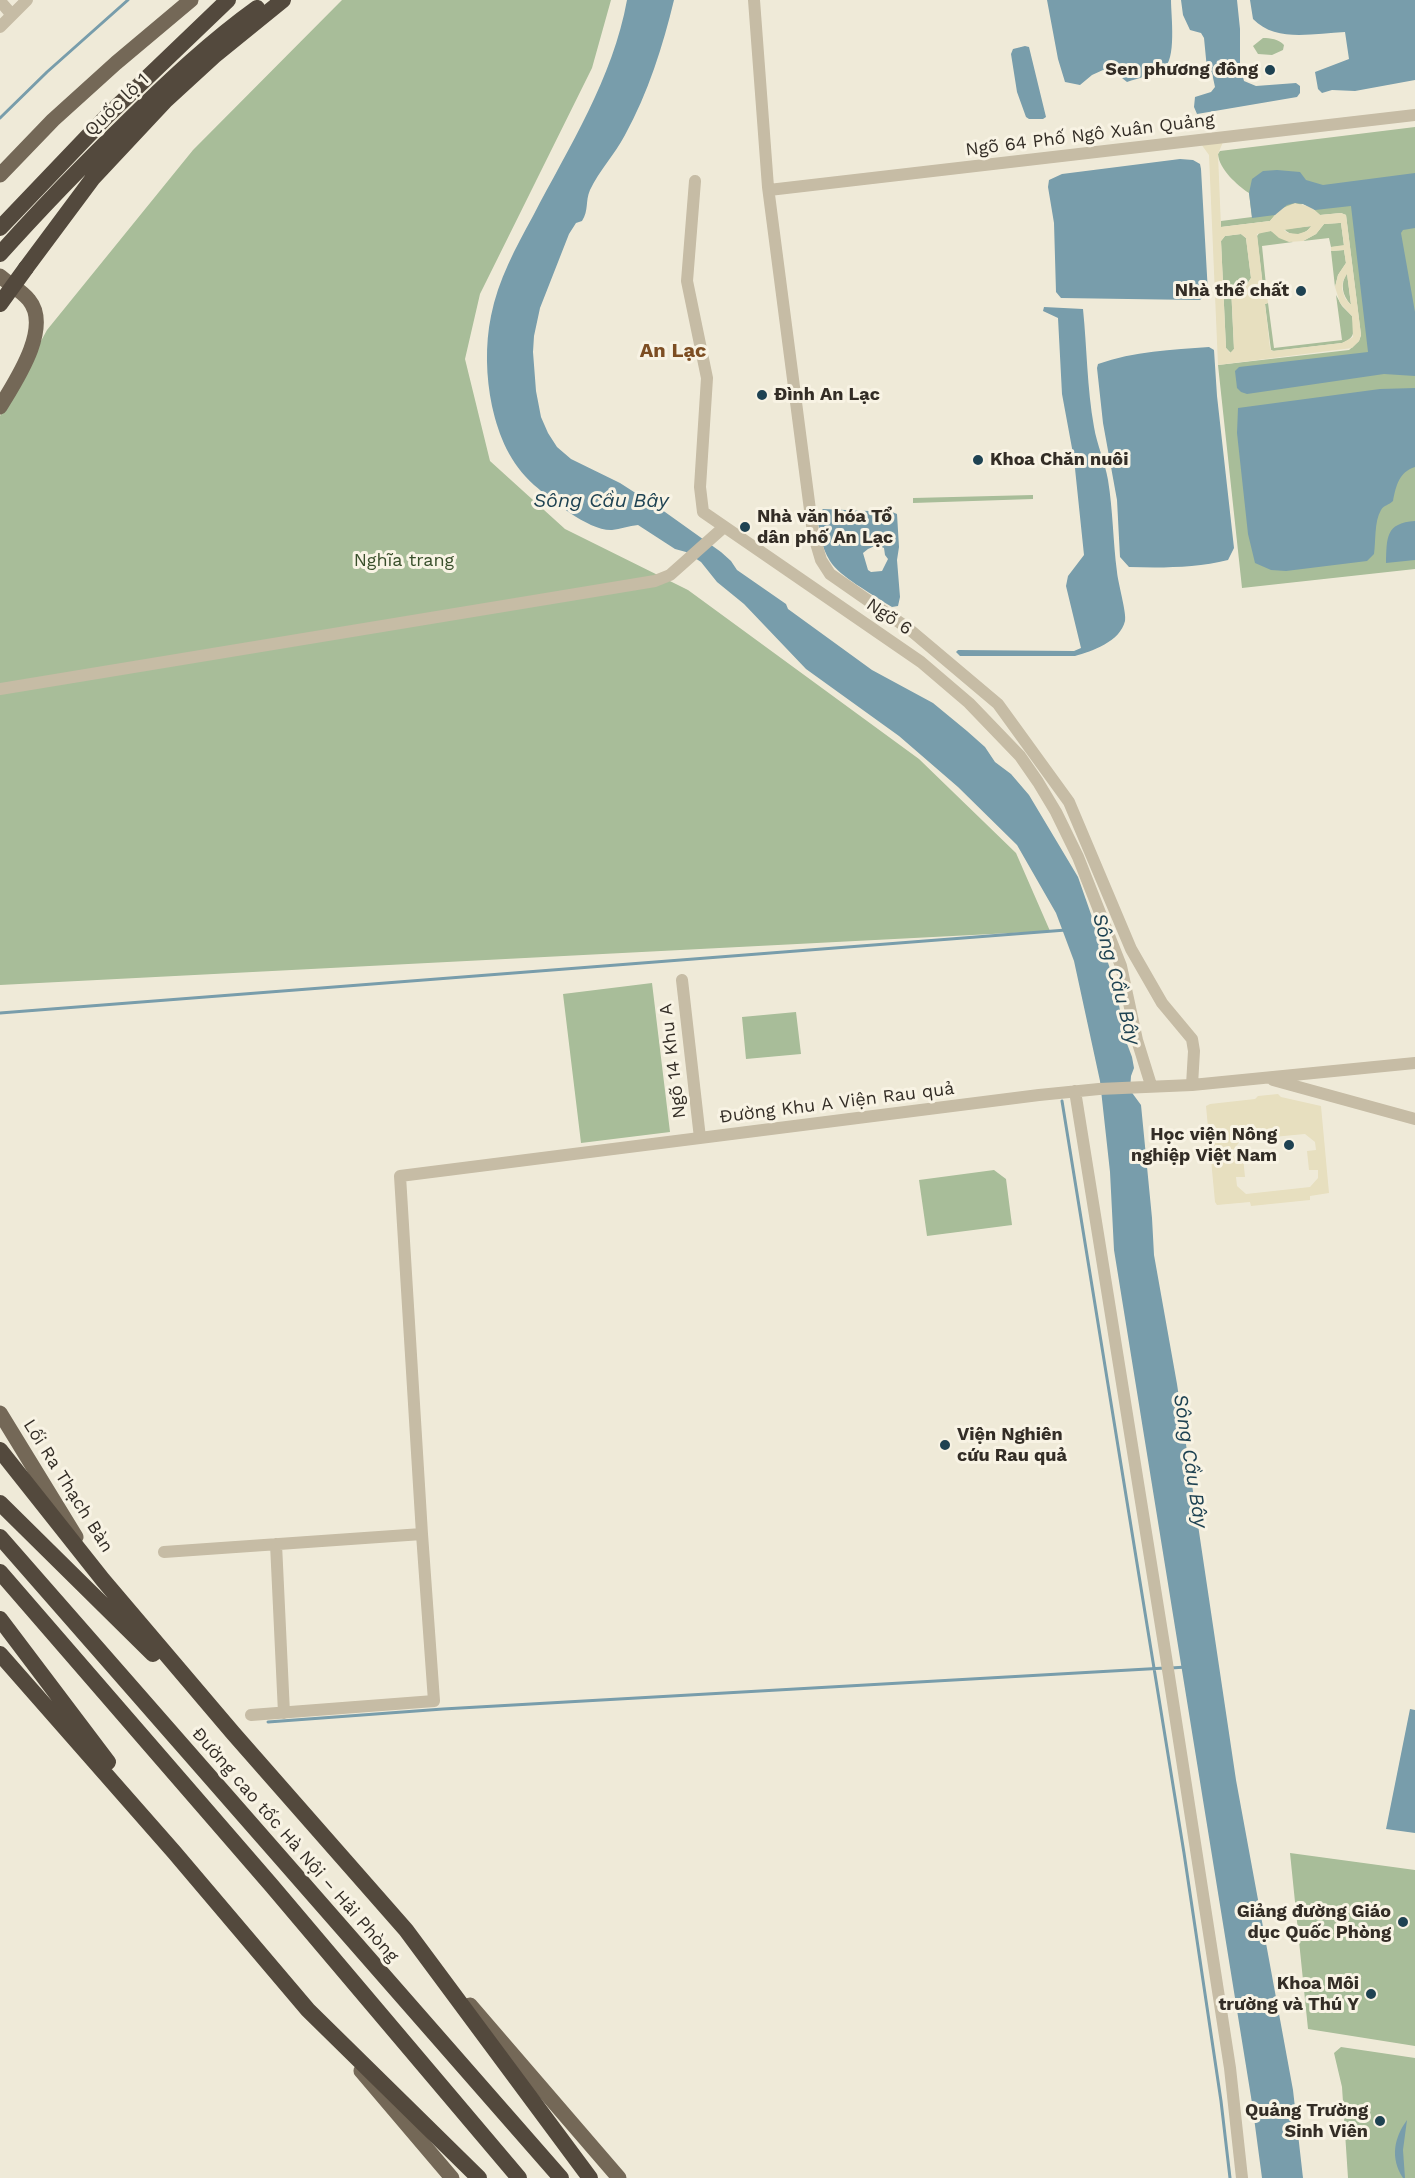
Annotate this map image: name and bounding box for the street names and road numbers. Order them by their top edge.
street label: Quốc lộ 1 [80,69,154,141]
street label: Ngõ 64 Phố Ngô Xuân Quảng [964,109,1216,161]
street label: Ngõ 6 [862,594,916,640]
street label: Ngõ 14 Khu A [655,1002,691,1120]
street label: Đường Khu A Viện Rau quả [718,1078,956,1128]
street label: Lối Ra Thạch Bàn [18,1415,118,1557]
street label: Đường cao tốc Hà Nội – Hải Phòng [187,1723,403,1967]

